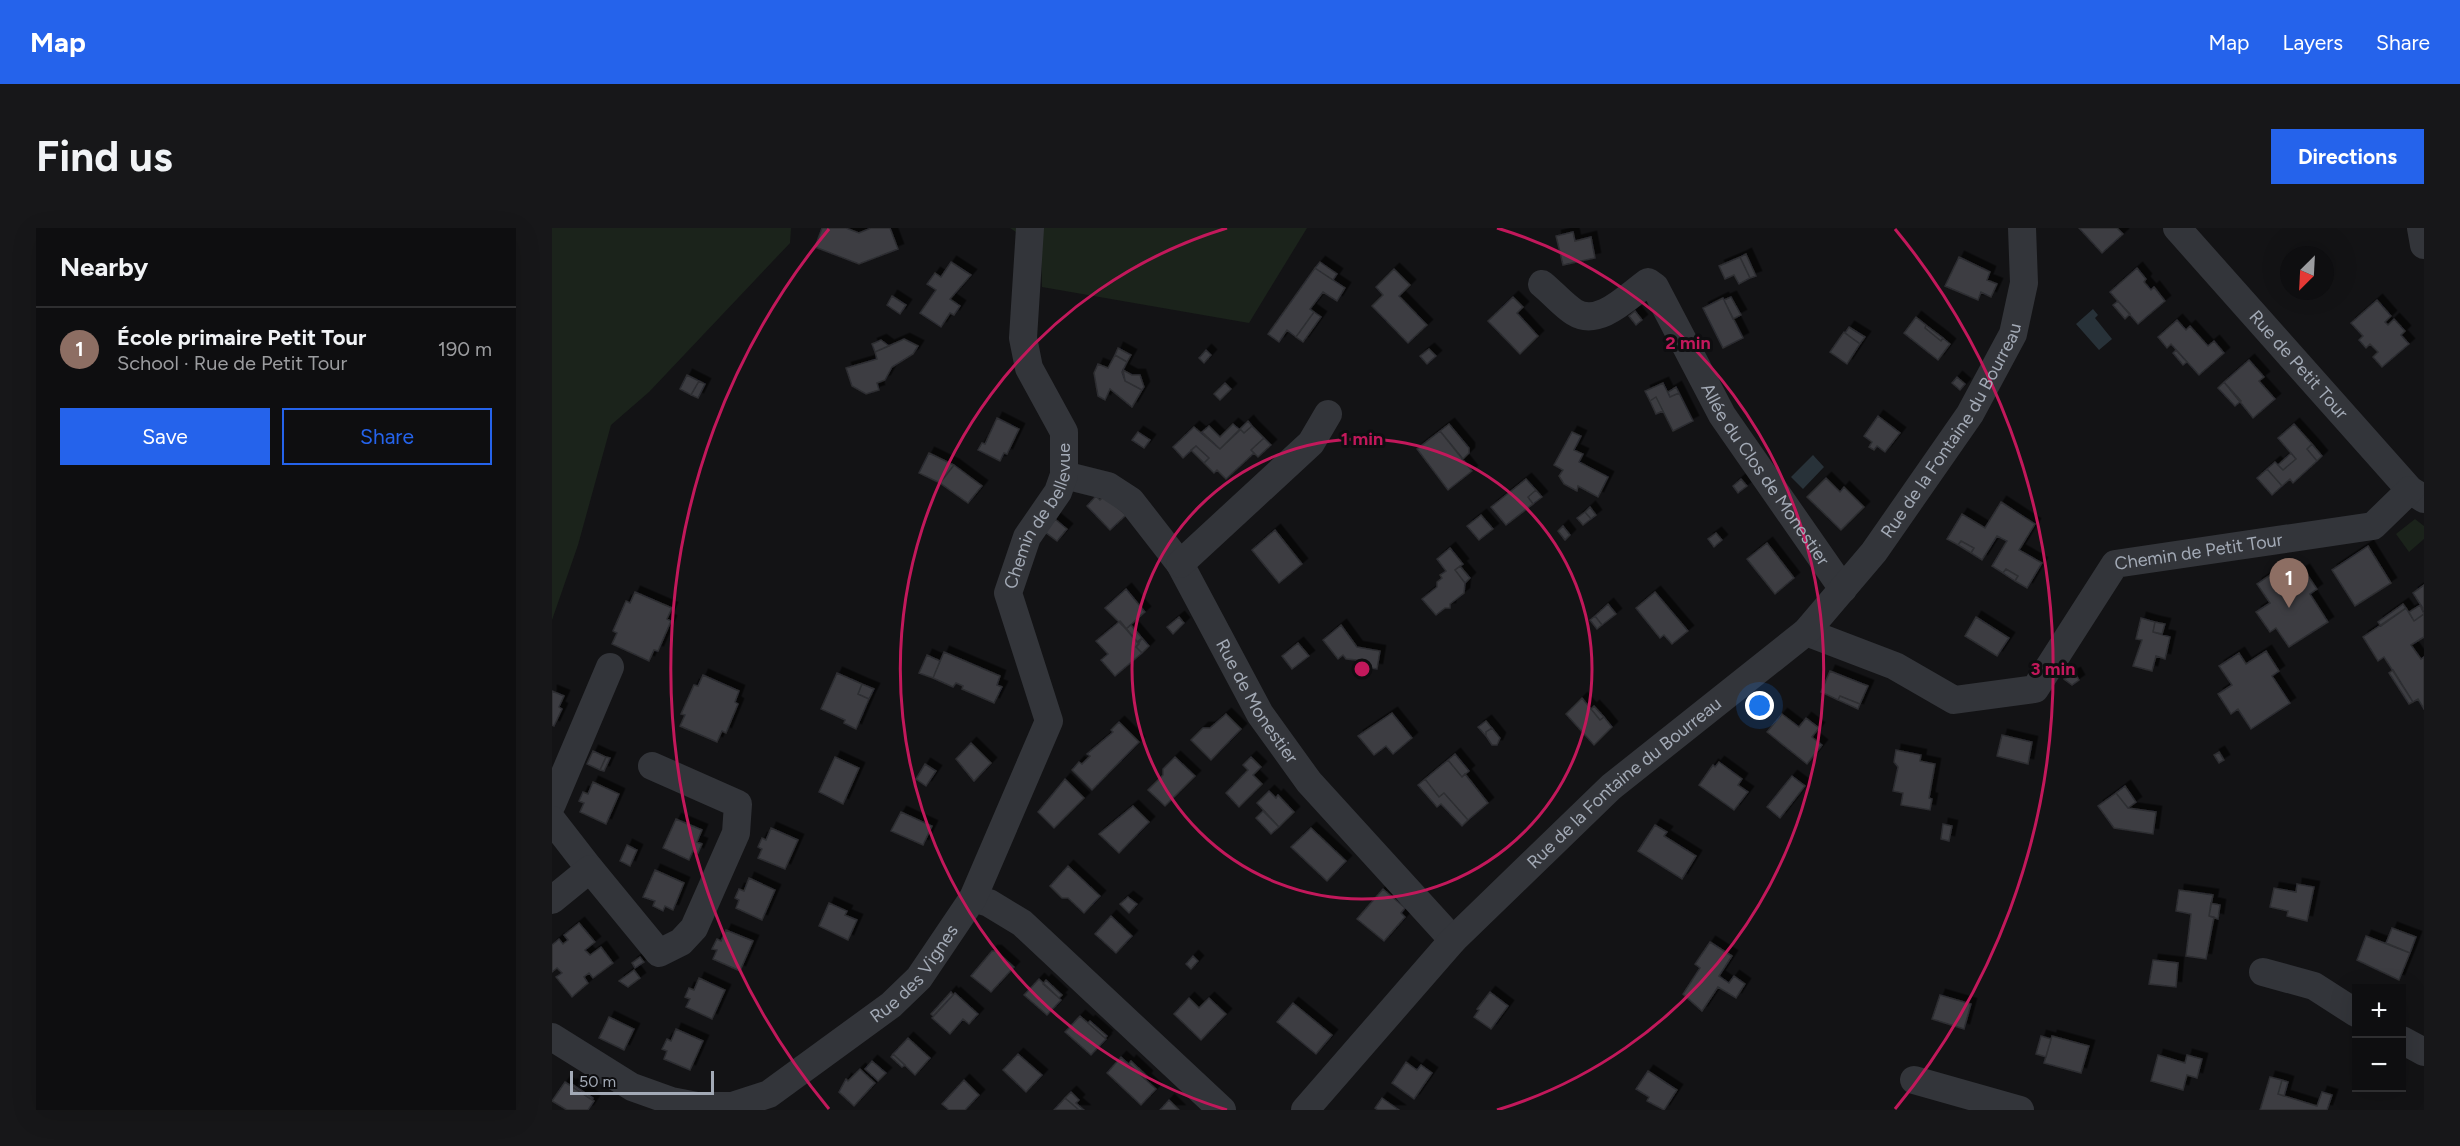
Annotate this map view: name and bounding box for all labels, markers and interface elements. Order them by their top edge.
text: Map [30,25,86,59]
text: Map [2209,30,2249,55]
text: Layers [2282,30,2343,55]
text: Share [2376,30,2430,55]
button: Directions [2271,129,2424,184]
text: Find us [36,131,173,182]
north arrow [2280,246,2334,300]
text: Nearby [60,251,148,283]
street label: Rue de Petit Tour [2244,306,2353,424]
street label: Rue de la Fontaine du Bourreau [1876,321,2026,542]
text: École primaire Petit Tour [117,324,366,351]
text: 2 min [1665,332,1711,354]
text: 1 [75,337,84,361]
text: 190 m [438,337,492,361]
text: School · Rue de Petit Tour [117,351,347,375]
street label: Allée du Clos de Monestier [1696,379,1834,570]
button: Save [60,408,270,465]
button: Share [282,408,492,465]
text: 1 min [1341,428,1383,450]
street label: Chemin de bellevue [999,443,1075,592]
street label: Chemin de Petit Tour [2113,528,2284,575]
pin: 1 [2270,558,2308,608]
street label: Rue de Monestier [1211,635,1303,768]
text: 3 min [2031,658,2075,680]
centre of rings [1352,659,1372,679]
your location [1745,691,1774,720]
street label: Rue de la Fontaine du Bourreau [1522,693,1726,873]
street label: Rue des Vignes [866,920,963,1028]
map controls [2352,984,2406,1092]
button: + [2352,984,2406,1038]
button: − [2352,1038,2406,1092]
scale bar [570,1068,714,1096]
text: 50 m [579,1072,616,1091]

